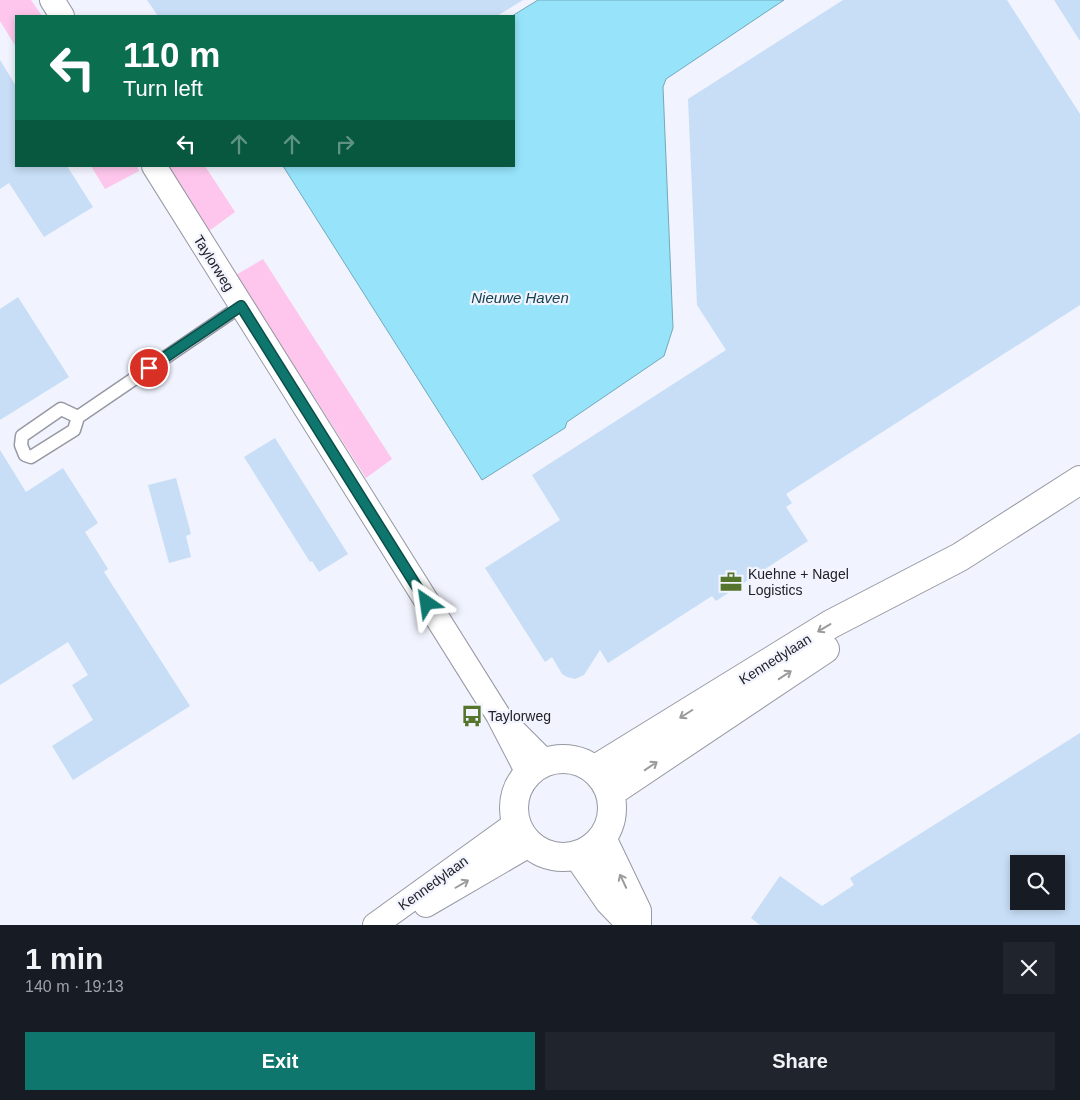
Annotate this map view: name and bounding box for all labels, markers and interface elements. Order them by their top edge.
icon: left [40,35,105,100]
text: 110 m [123,35,220,74]
text: Turn left [123,76,203,101]
icon: left [172,130,200,158]
icon: ahead [225,130,253,158]
icon: ahead [278,130,306,158]
icon: right [331,130,359,158]
street label: Taylorweg [191,232,237,294]
water label: Nieuwe Haven [471,289,569,306]
pin [128,347,170,389]
icon: arrive [135,354,163,382]
place label: Kuehne + Nagel Logistics [748,566,849,598]
office icon: Kuehne + Nagel Logistics [718,569,744,595]
position arrow [400,576,452,628]
one-way arrow [817,623,831,634]
street label: Kennedylaan [736,631,814,687]
one-way arrow [778,670,792,680]
bus stop icon: Taylorweg [459,703,485,729]
place label: Taylorweg [488,708,551,724]
one-way arrow [679,709,693,719]
one-way arrow [643,761,657,771]
street label: Kennedylaan [395,853,471,913]
map controls [1010,855,1065,910]
button: search [1010,855,1065,910]
one-way arrow [618,874,628,889]
one-way arrow [455,878,469,888]
text: 1 min [25,942,103,975]
button: close [1003,942,1055,994]
text: 140 m · 19:13 [25,978,124,995]
button: Exit [25,1032,535,1090]
button: Share [545,1032,1055,1090]

